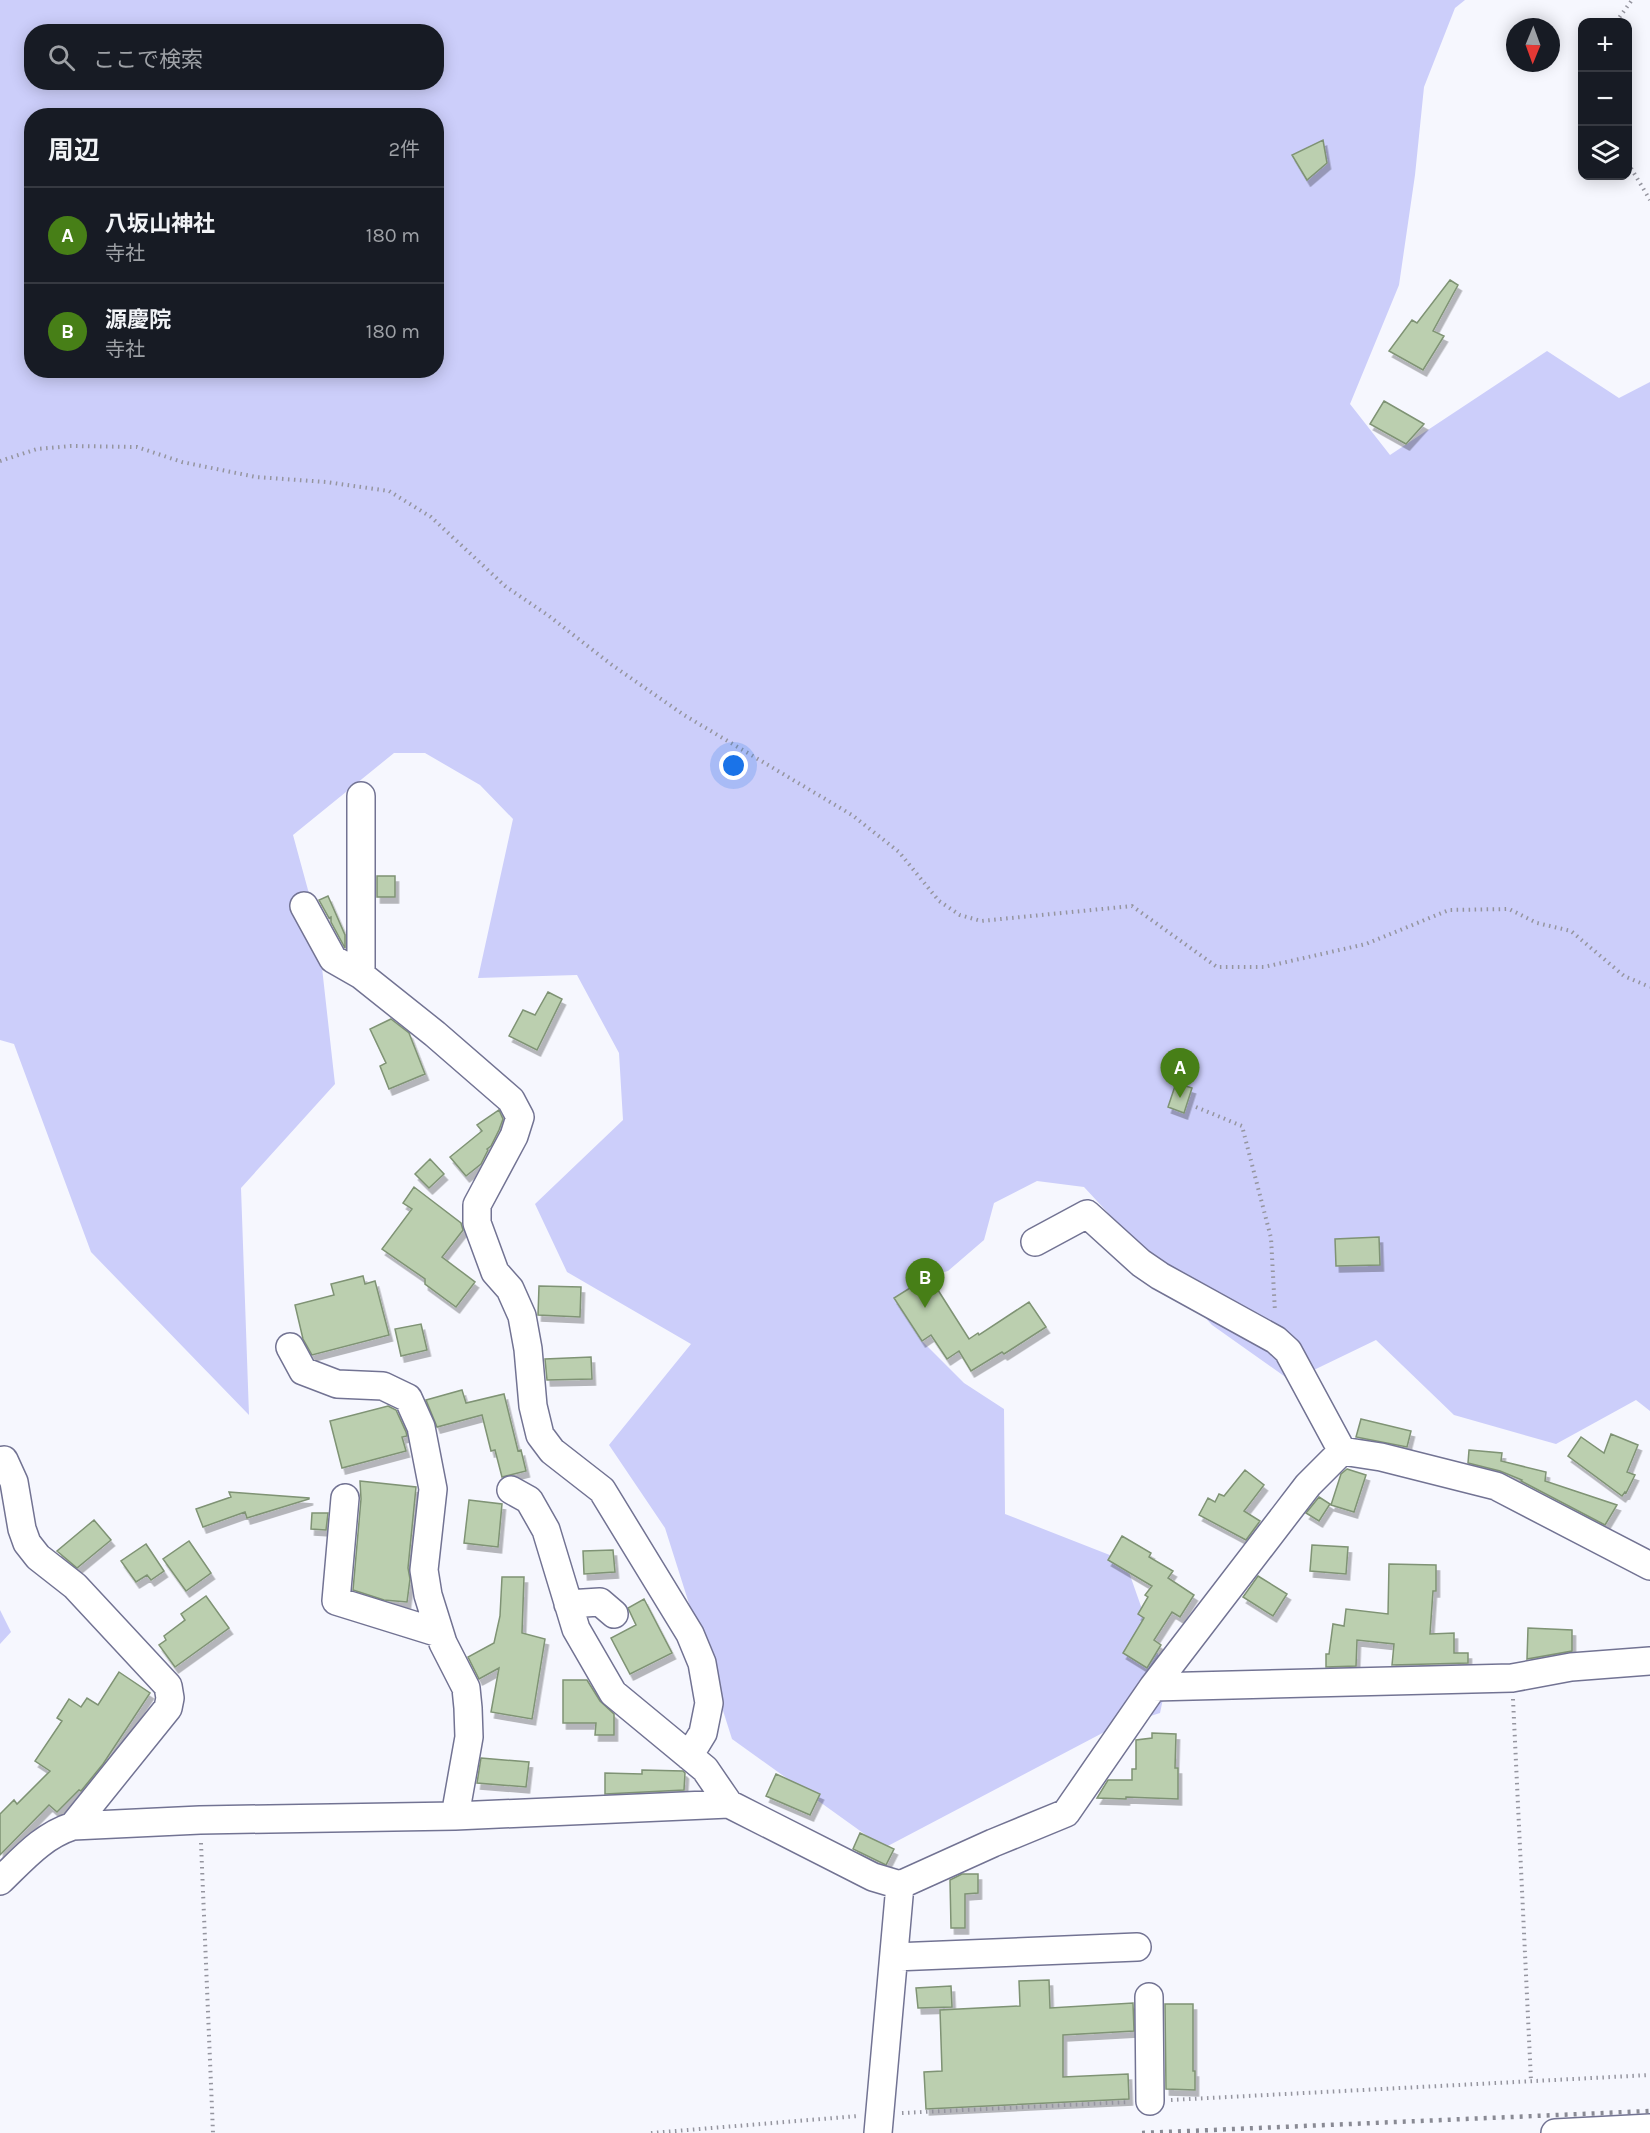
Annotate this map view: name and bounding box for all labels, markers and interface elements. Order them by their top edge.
north arrow [1506,18,1560,72]
map controls [1578,18,1632,180]
button: + [1578,18,1632,72]
search box [24,24,444,90]
icon: search [45,41,78,74]
text: ここで検索 [93,47,203,73]
button: − [1578,72,1632,126]
button: layers [1578,126,1632,180]
text: 周辺 [48,135,100,166]
text: 2件 [388,138,420,161]
text: 八坂山神社 [105,211,215,237]
text: A [61,224,74,247]
text: 180 m [366,224,420,247]
text: 寺社 [105,242,145,265]
text: 源慶院 [105,307,171,333]
text: B [61,320,74,343]
text: 180 m [366,320,420,343]
text: 寺社 [105,338,145,361]
your location [719,751,748,780]
pin: A [1160,1048,1200,1098]
pin: B [906,1258,944,1308]

